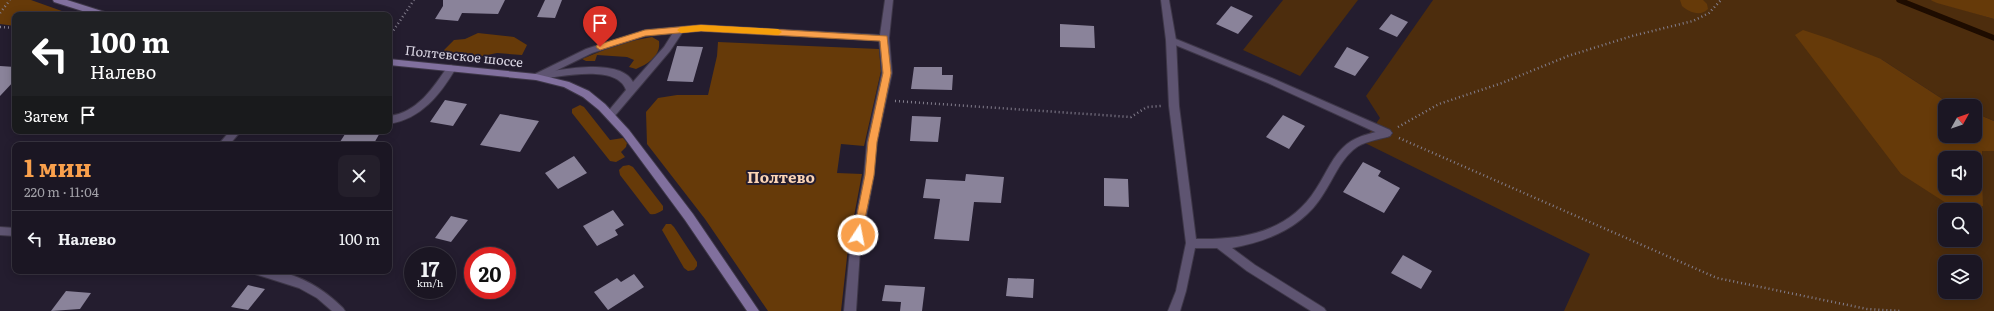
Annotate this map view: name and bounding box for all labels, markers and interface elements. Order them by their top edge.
pin [583,6,617,47]
icon: arrive [589,12,611,34]
text: 100 m [90,20,170,62]
icon: left [24,28,76,80]
street label: Полтевское шоссе [404,40,524,71]
text: Налево [90,58,156,85]
north arrow [1938,99,1982,143]
map controls [1938,99,1982,299]
text: Затем [24,104,69,127]
icon: arrive [77,104,99,126]
text: 1 мин [24,149,91,184]
button: sound [1938,151,1982,195]
button: close [338,155,380,197]
district label: Полтево [747,165,815,188]
text: 220 m · 11:04 [24,182,99,201]
button: search [1938,203,1982,247]
position arrow [837,214,879,256]
text: Налево [58,227,116,250]
text: 100 m [339,227,380,250]
icon: left [24,228,46,250]
speed limit sign: 20 [464,247,516,299]
text: 17 [421,253,439,283]
button: layers [1938,255,1982,299]
text: km/h [417,275,443,290]

